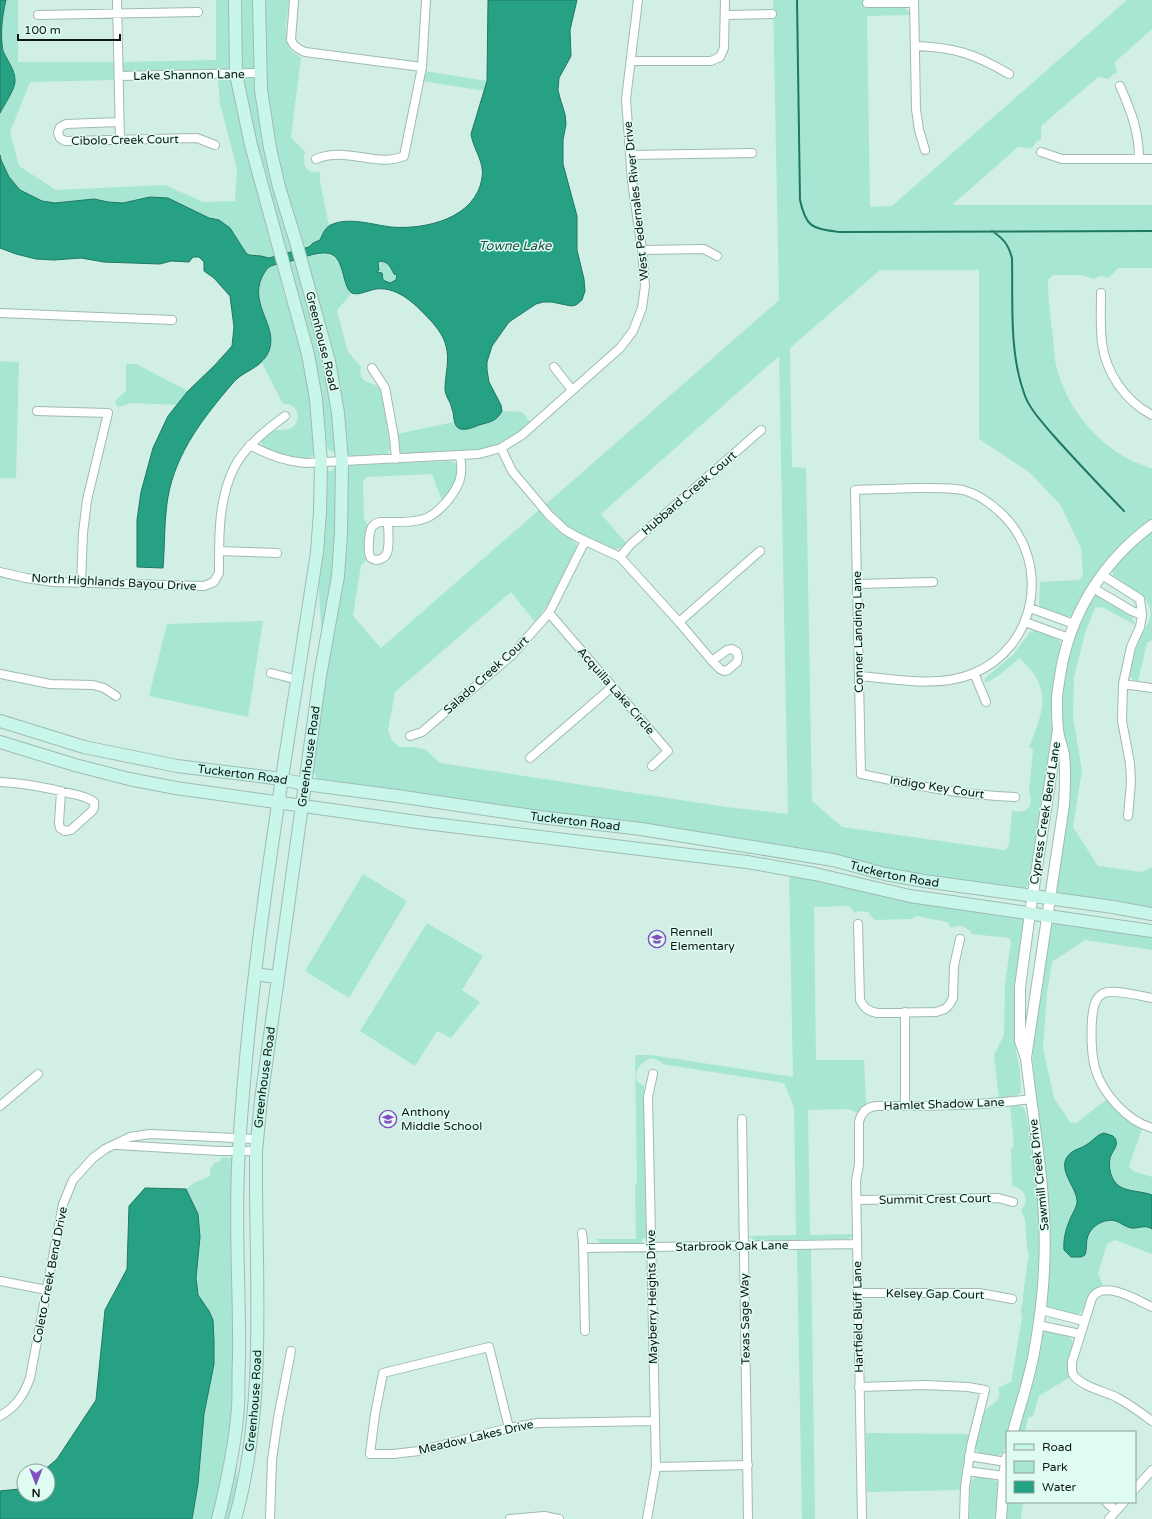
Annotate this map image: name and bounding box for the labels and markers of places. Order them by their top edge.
place label: Rennell Elementary [670,925,735,953]
school or university icon: Rennell Elementary [647,929,667,949]
place label: Anthony Middle School [401,1105,482,1133]
school or university icon: Anthony Middle School [378,1109,398,1129]

